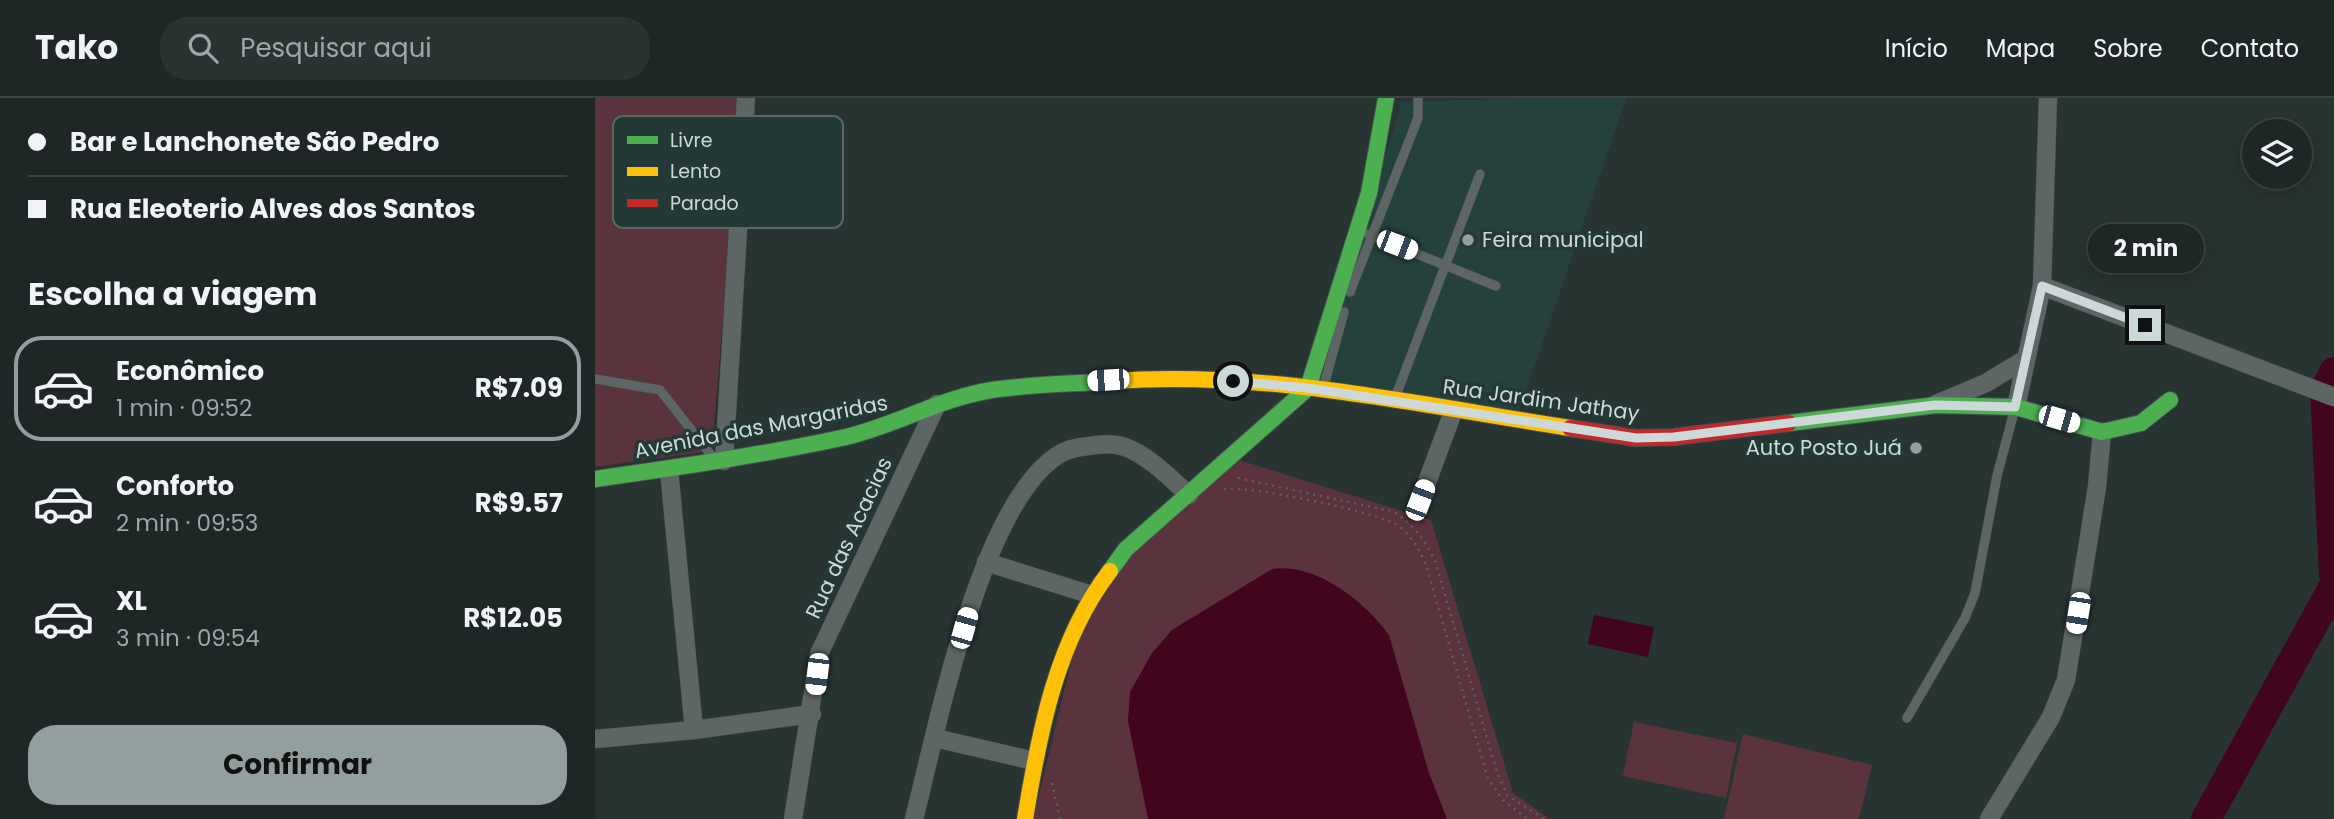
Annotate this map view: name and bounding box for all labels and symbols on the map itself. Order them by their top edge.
legend [613,116,843,228]
text: Livre [670,127,712,154]
text: Lento [670,158,721,185]
text: Parado [670,190,739,217]
callout: 2 min [2087,224,2203,272]
place label: Feira municipal [1482,225,1644,254]
car [1374,228,1421,262]
marker: Feira municipal [1460,232,1476,248]
route end [2129,309,2161,341]
route start [1217,365,1249,397]
car [1087,368,1130,392]
street label: Rua Jardim Jathay [1441,371,1641,428]
street label: Avenida das Margaridas [632,388,890,465]
car [2036,403,2083,435]
place label: Auto Posto Juá [1746,433,1902,462]
marker: Auto Posto Juá [1908,440,1924,456]
street label: Rua das Acacias [798,452,899,623]
car [1403,477,1438,523]
car [2065,591,2092,635]
car [949,605,980,651]
car [805,652,830,696]

